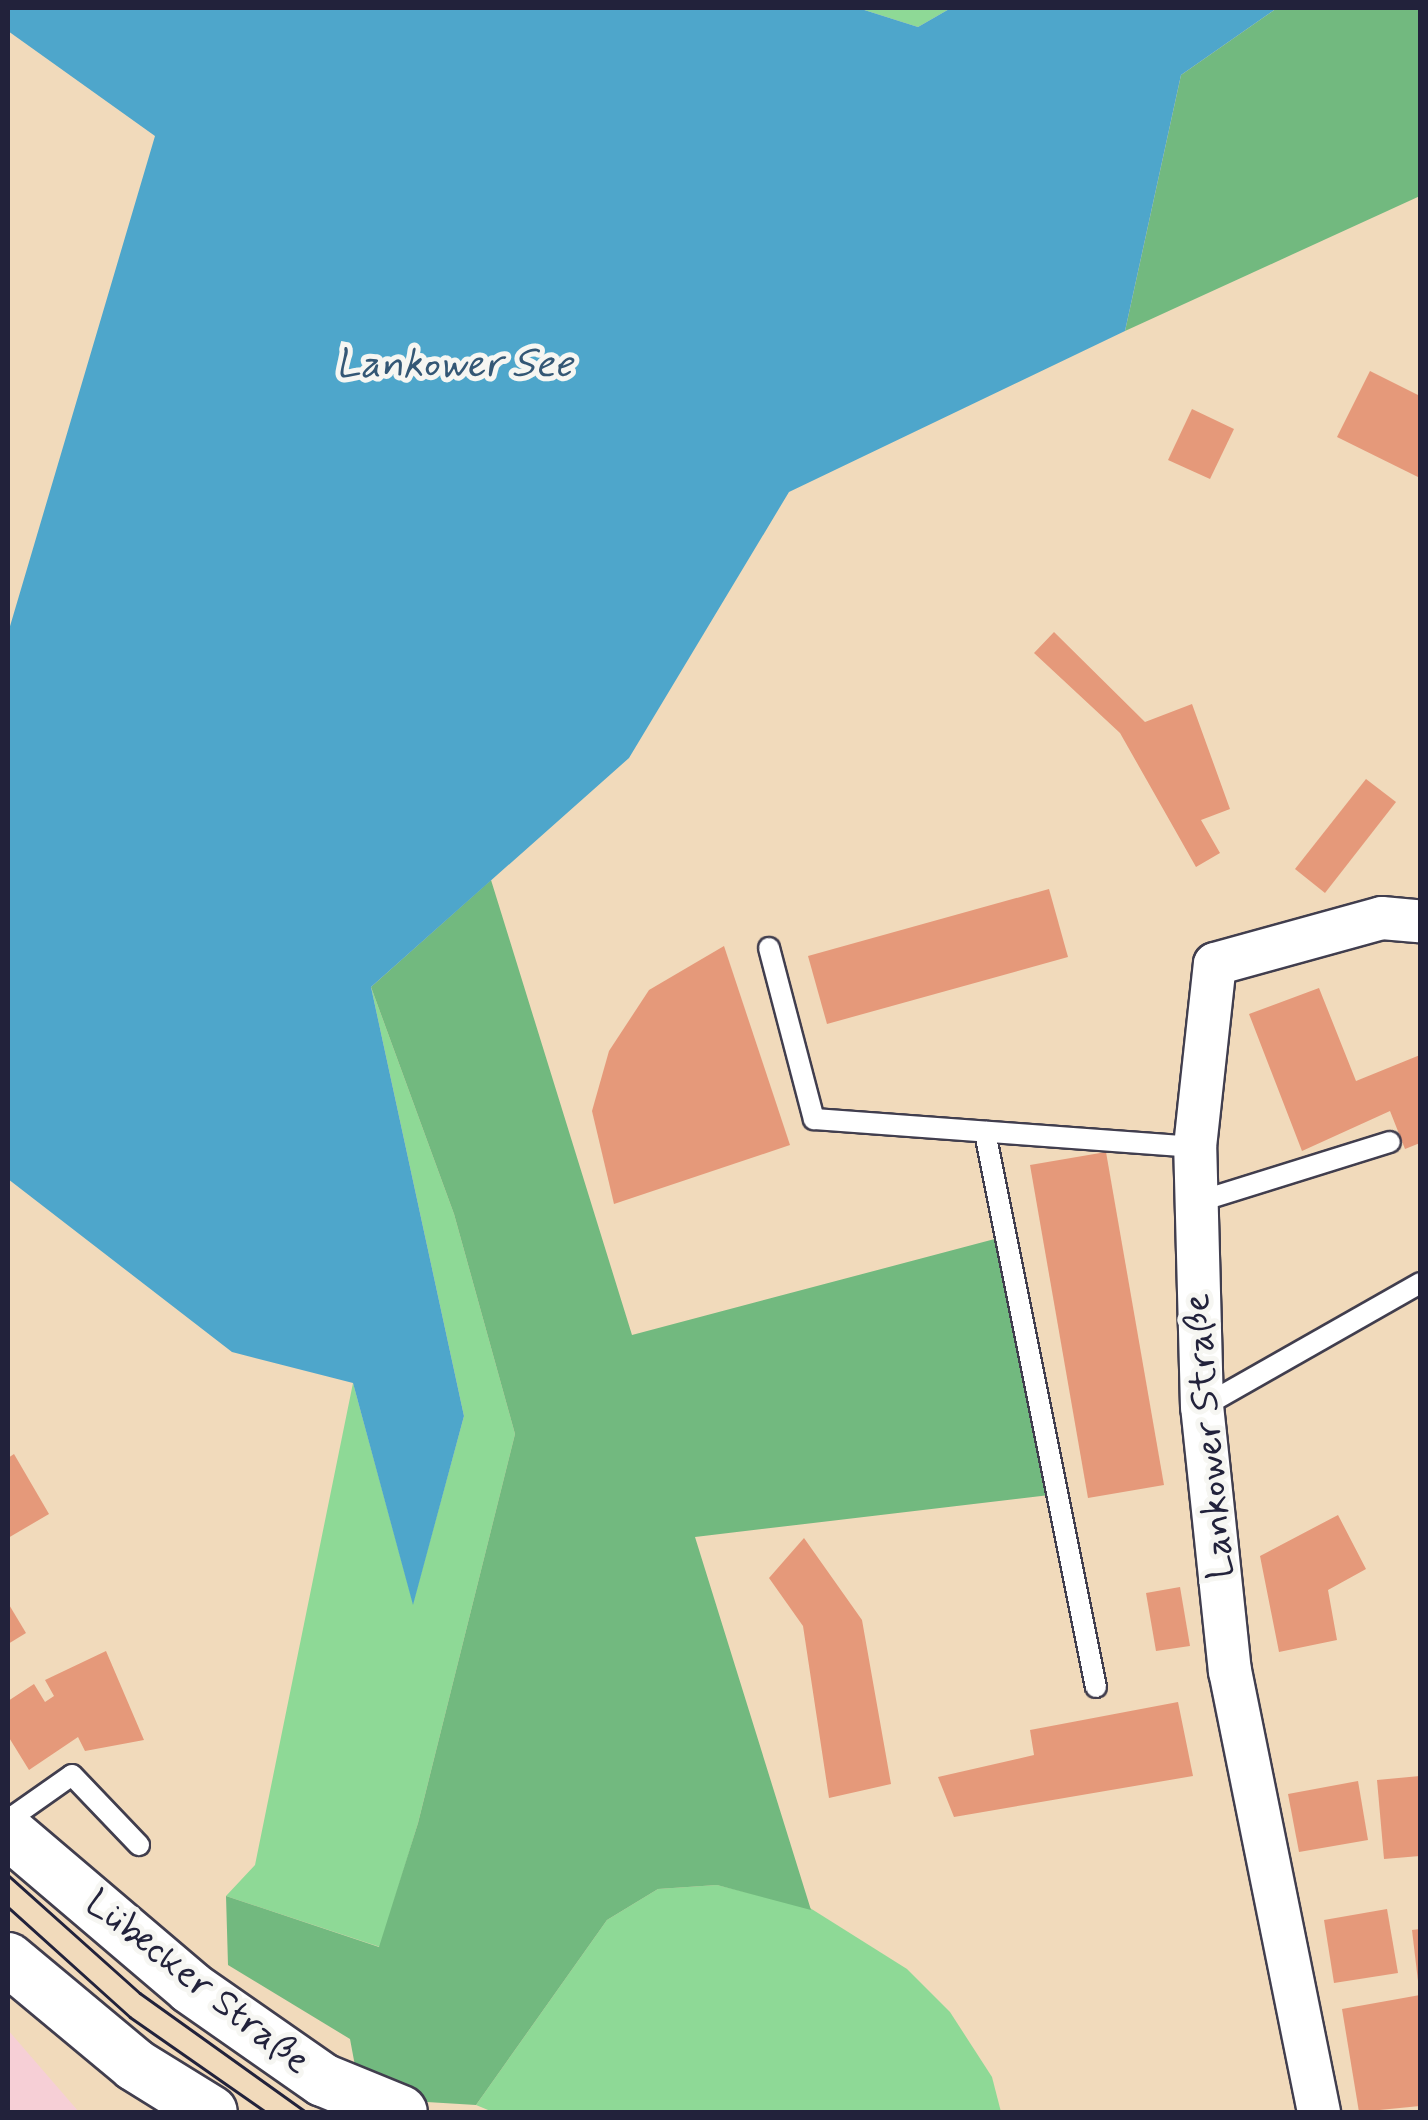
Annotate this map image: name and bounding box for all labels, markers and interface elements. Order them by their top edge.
water label: Lankower See [336,341,572,389]
street label: Lankower Straße [1175,1295,1245,1577]
street label: Lübecker Straße [75,1881,319,2085]

